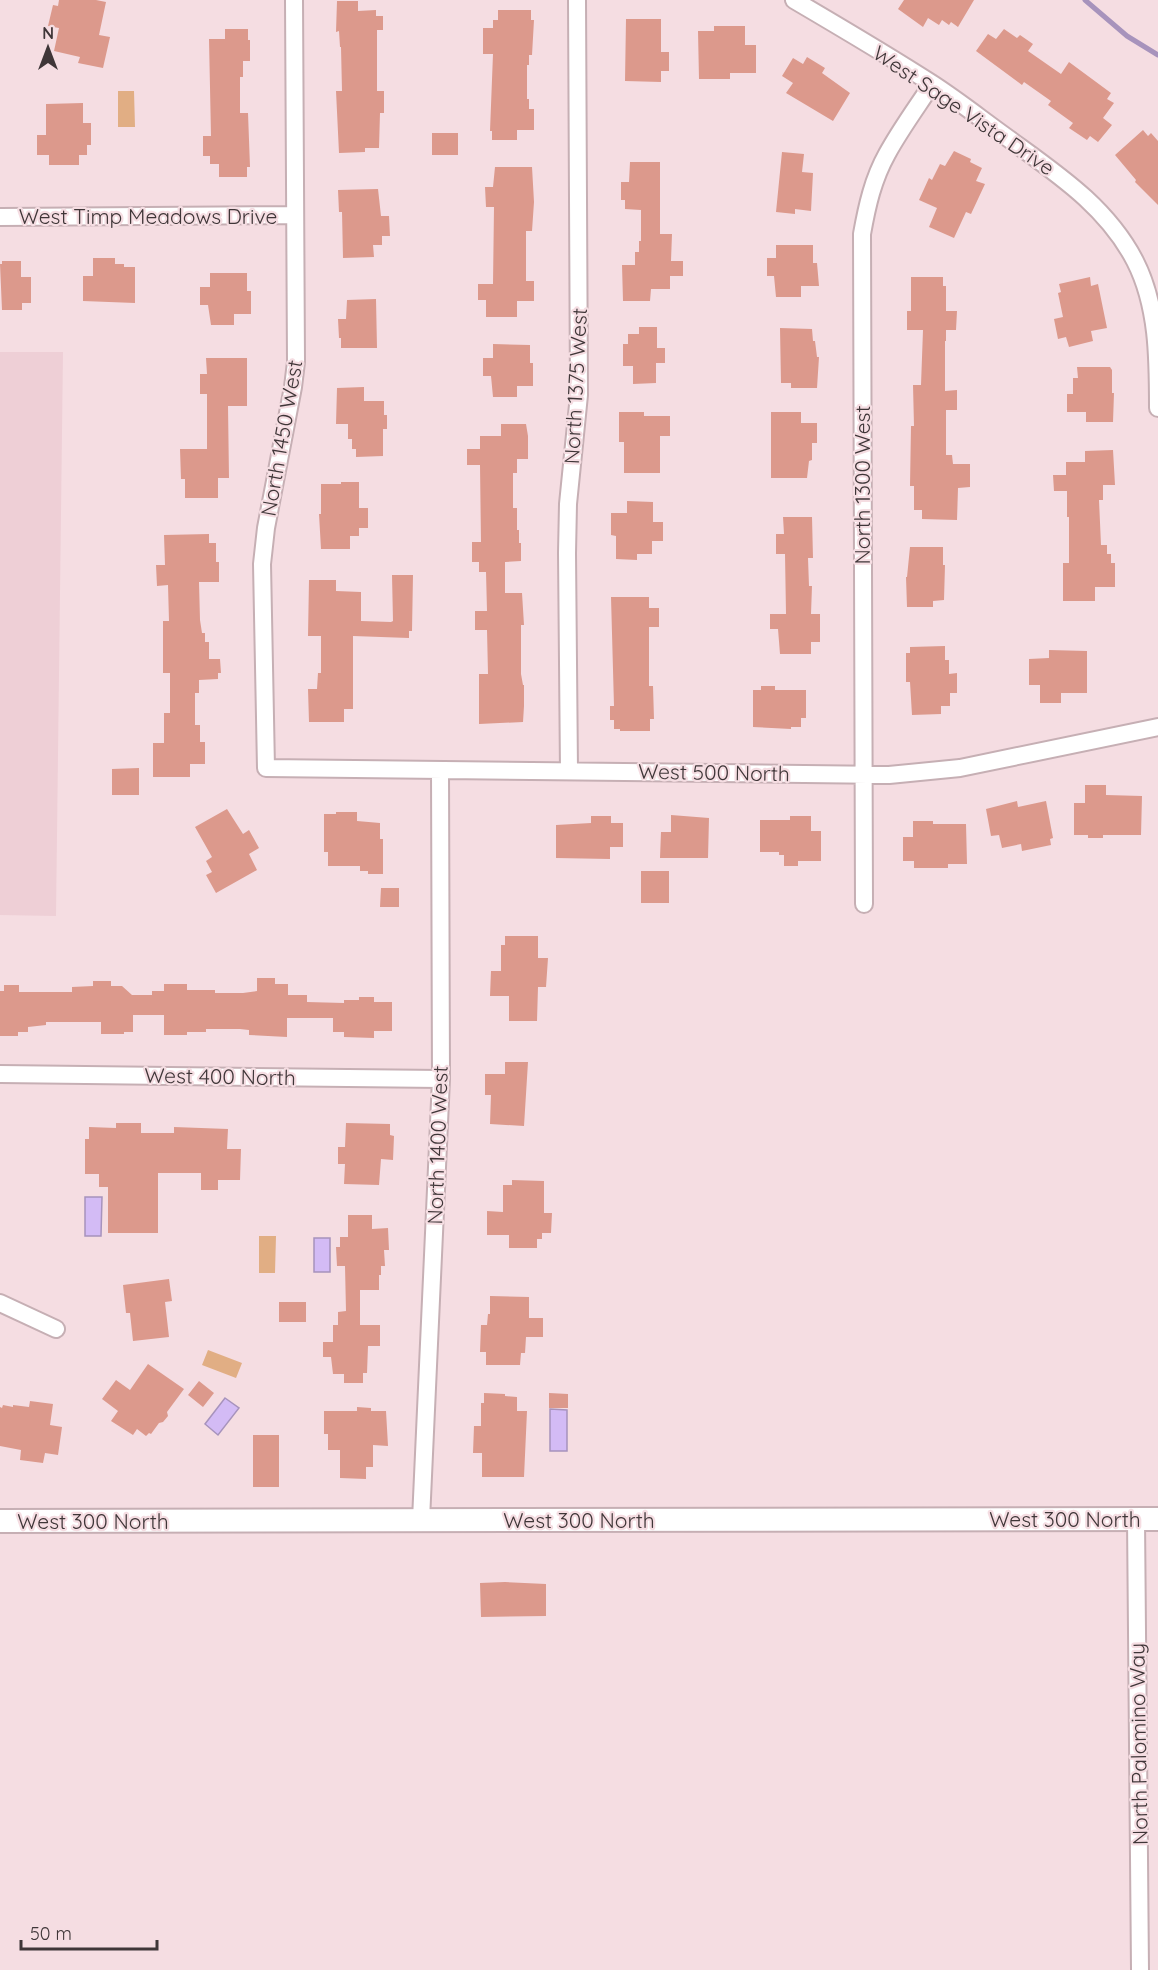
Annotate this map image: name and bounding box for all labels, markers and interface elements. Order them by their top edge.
north arrow [18,18,78,78]
text: N [42,23,54,43]
street label: West Sage Vista Drive [868,39,1060,181]
street label: West Timp Meadows Drive [19,203,277,229]
street label: North 1375 West [558,307,592,465]
street label: North 1450 West [254,358,308,518]
street label: North 1300 West [849,405,875,565]
street label: West 500 North [638,758,790,786]
street label: West 400 North [144,1062,296,1090]
street label: North 1400 West [421,1065,453,1225]
street label: West 300 North [989,1506,1141,1532]
street label: West 300 North [503,1507,655,1533]
street label: West 300 North [17,1508,169,1534]
street label: North Palomino Way [1123,1643,1153,1845]
scale bar [21,1913,158,1951]
text: 50 m [30,1922,72,1945]

